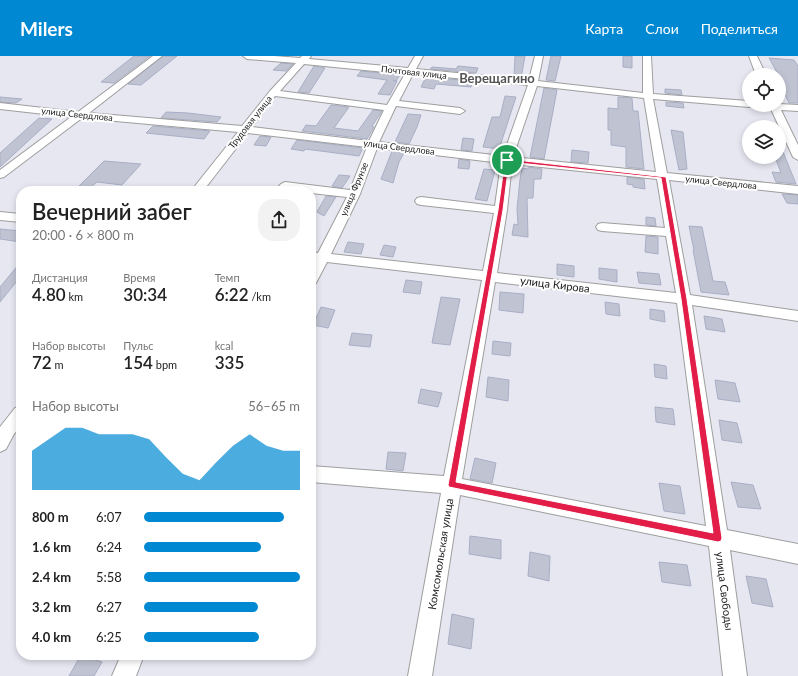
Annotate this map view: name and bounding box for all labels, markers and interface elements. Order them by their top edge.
text: Milers [20,17,73,40]
text: Карта [585,20,623,37]
text: Слои [645,20,679,37]
text: Поделиться [701,20,778,37]
street label: Почтовая улица [381,63,447,81]
map controls [742,68,786,164]
button: locate [742,68,786,112]
district label: Верещагино [459,70,535,86]
street label: Трудовая улица [226,93,274,151]
street label: улица Свердлова [41,105,113,123]
button: layers [742,120,786,164]
street label: улица Свердлова [363,137,435,157]
pin [490,143,524,177]
icon: arrive [496,149,518,171]
street label: улица Фрунзе [338,160,370,218]
street label: улица Свердлова [685,173,757,191]
text: Вечерний забег [32,198,192,225]
button: share [258,199,300,241]
text: 20:00 · 6 × 800 m [32,227,134,243]
text: Дистанция [32,271,88,284]
text: Время [123,271,155,284]
text: Темп [215,271,240,284]
street label: улица Кирова [520,273,590,295]
text: 4.80 [32,284,66,305]
text: 30:34 [123,284,167,305]
text: 6:22 [215,284,249,305]
text: km [66,290,83,303]
text: /km [249,290,271,303]
text: Набор высоты [32,339,105,352]
text: Пульс [123,339,153,352]
text: kcal [215,339,233,352]
text: 72 [32,352,52,373]
text: 154 [123,352,153,373]
text: 335 [215,352,244,373]
text: m [52,358,64,371]
text: bpm [153,358,177,371]
text: Набор высоты [32,398,119,414]
text: 56–65 m [248,398,300,414]
street label: Комсомольская улица [425,497,455,611]
text: 800 m [32,509,69,525]
text: 6:07 [96,509,122,525]
text: 1.6 km [32,539,71,555]
text: 6:24 [96,539,122,555]
street label: улица Свободы [714,551,736,631]
text: 2.4 km [32,569,71,585]
text: 5:58 [96,569,122,585]
text: 3.2 km [32,599,71,615]
text: 6:27 [96,599,122,615]
text: 4.0 km [32,629,71,645]
text: 6:25 [96,629,122,645]

